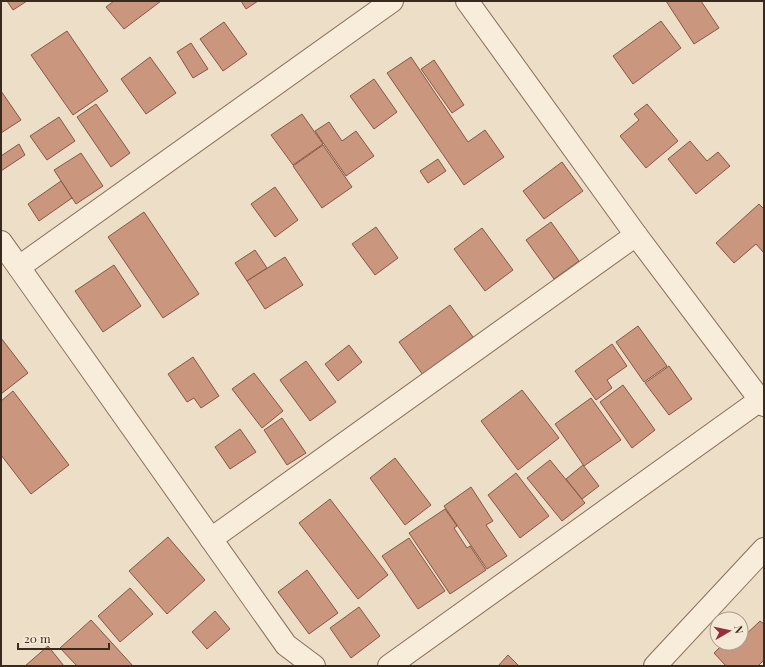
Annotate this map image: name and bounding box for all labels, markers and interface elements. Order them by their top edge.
north arrow [709,611,749,651]
text: N [731,624,747,635]
scale bar [18,625,109,651]
text: 20 m [24,630,51,646]

